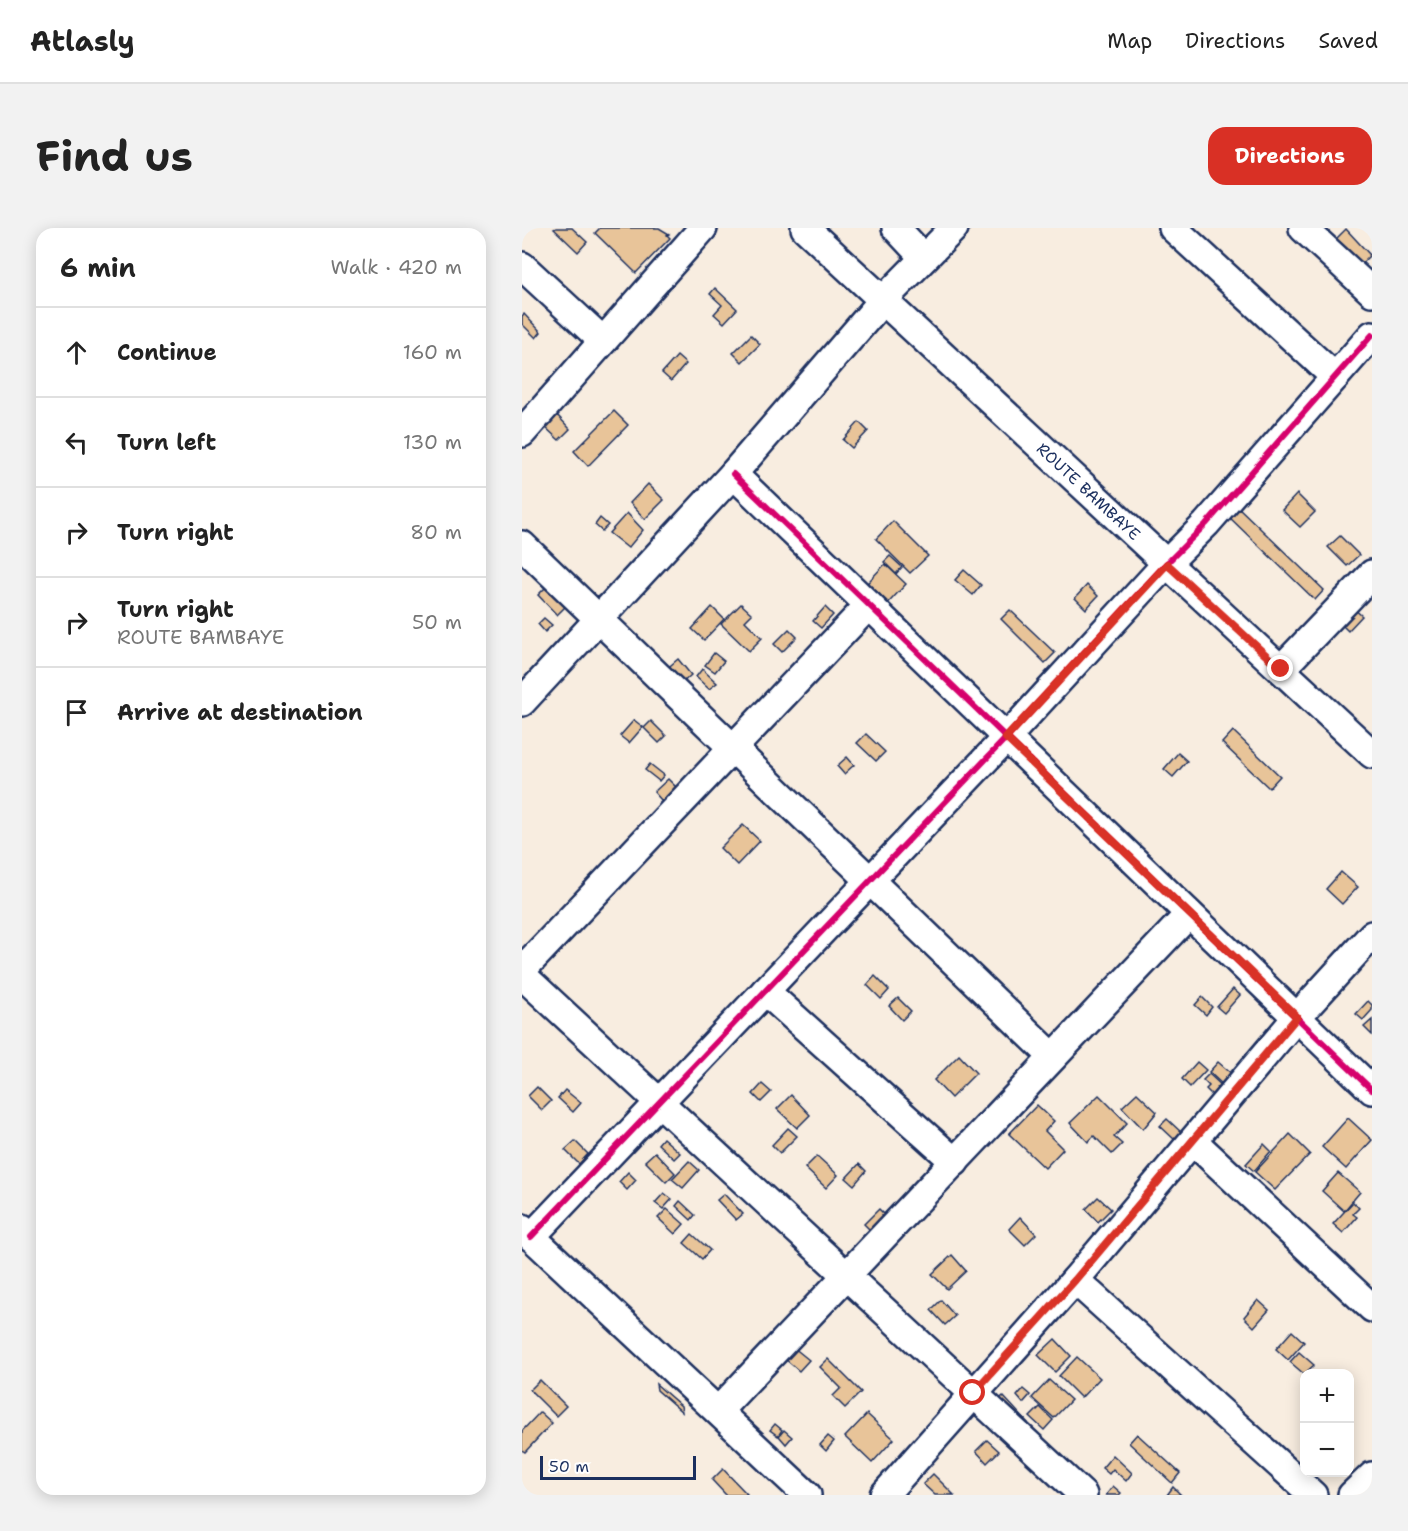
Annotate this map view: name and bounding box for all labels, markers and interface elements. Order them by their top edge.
text: Atlasly [30,22,135,60]
text: Map [1107,27,1152,55]
text: Directions [1185,27,1285,55]
text: Saved [1318,27,1378,55]
button: Directions [1208,127,1372,185]
text: Find us [36,128,193,184]
text: 6 min [60,250,136,285]
text: Walk · 420 m [330,254,462,280]
icon: ahead [60,336,93,369]
text: Continue [117,338,217,367]
text: 160 m [403,339,462,365]
icon: left [60,426,93,459]
text: Turn left [117,428,216,457]
text: 130 m [403,429,462,455]
street label: ROUTE BAMBAYE [1032,438,1145,544]
icon: right [60,516,93,549]
text: Turn right [117,518,234,547]
text: 80 m [410,519,462,545]
text: Turn right [117,595,234,624]
icon: right [60,606,93,639]
text: 50 m [412,609,462,635]
text: ROUTE BAMBAYE [117,624,284,650]
route end [1267,655,1293,681]
icon: arrive [60,696,93,729]
text: Arrive at destination [117,698,363,727]
map controls [1300,1369,1354,1477]
button: + [1300,1369,1354,1423]
route start [959,1379,985,1405]
button: − [1300,1423,1354,1477]
scale bar [540,1453,696,1480]
text: 50 m [549,1456,589,1477]

